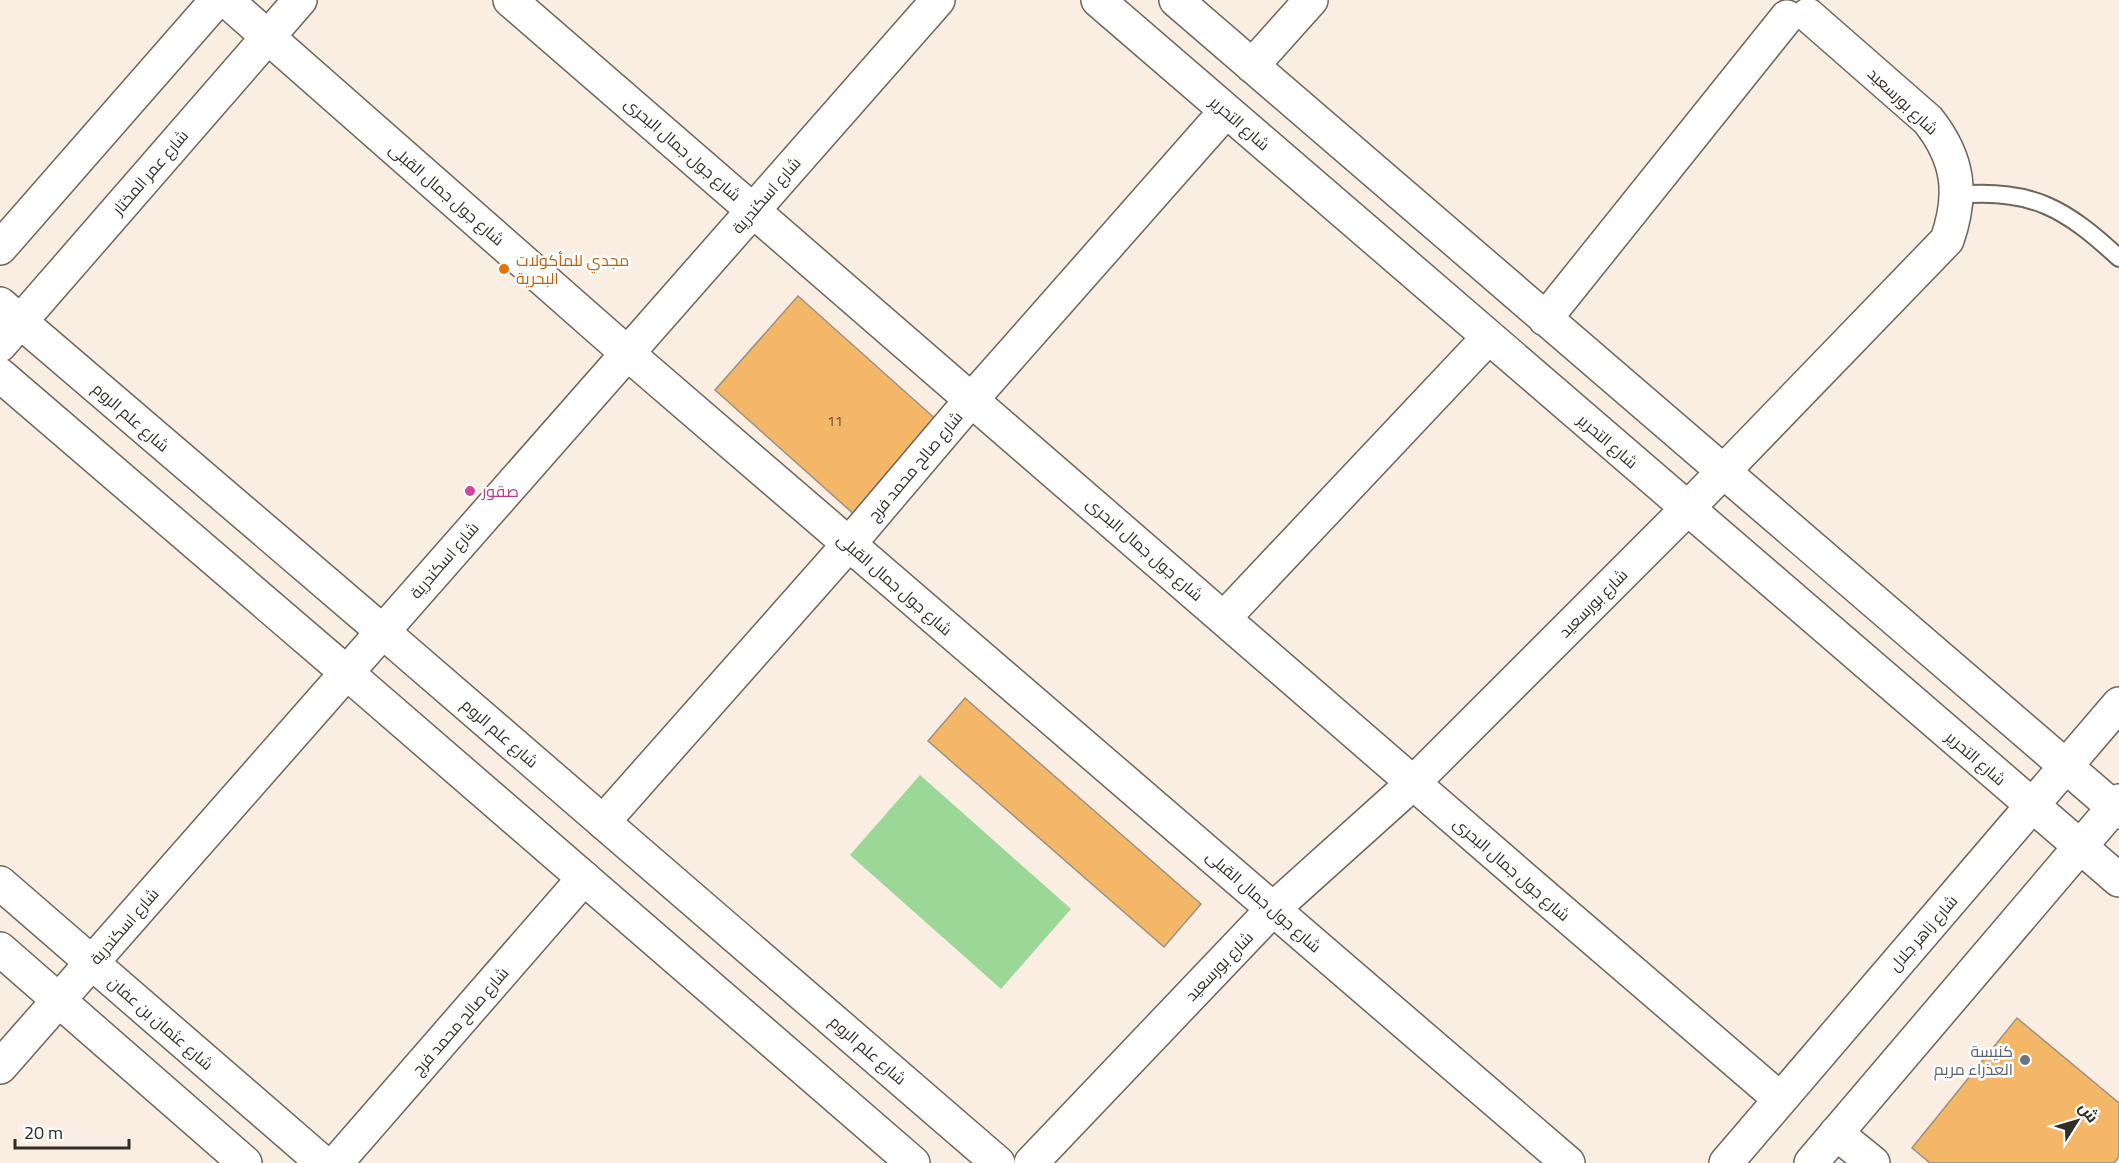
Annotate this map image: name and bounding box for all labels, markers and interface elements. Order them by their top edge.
street label: شارع بورسعيد [1860,60,1946,142]
street label: شارع التحرير [1202,87,1277,158]
street label: شارع جول جمال البحرى [617,89,749,209]
street label: شارع عمر المختار [103,122,196,223]
street label: شارع جول جمال القبلى [382,135,512,253]
street label: شارع اسكندرية [724,149,808,241]
place label: مجدي للمأكولات البحرية [516,245,629,293]
marker: مجدي للمأكولات البحرية [497,262,511,276]
street label: شارع علم الروم [85,374,177,460]
street label: شارع صالح محمد فرج [860,404,970,528]
street label: شارع التحرير [1570,405,1645,476]
house number: 11 [827,408,843,434]
place label: صقور [481,476,519,506]
marker: صقور [463,484,477,498]
street label: شارع جول جمال البحرى [1079,489,1211,609]
street label: شارع اسكندرية [402,514,486,606]
street label: شارع جول جمال القبلى [830,525,960,643]
street label: شارع بورسعيد [1551,561,1635,645]
street label: شارع علم الروم [454,690,546,776]
street label: شارع التحرير [1938,722,2013,793]
street label: شارع جول جمال البحرى [1446,809,1578,929]
street label: شارع جول جمال القبلى [1199,842,1329,960]
street label: شارع اسكندرية [82,880,166,972]
street label: شارع زاهر جلال [1881,888,1965,978]
street label: شارع بورسعيد [1177,924,1261,1008]
street label: شارع صالح محمد فرج [404,959,516,1083]
street label: شارع عثمان بن عفان [101,968,221,1078]
street label: شارع علم الروم [822,1007,914,1093]
place label: كنيسة العذراء مريم [1934,1036,2013,1084]
marker: كنيسة العذراء مريم [2018,1053,2032,1067]
north arrow [2047,1091,2107,1151]
text: ش [2071,1095,2107,1129]
scale bar [15,1112,129,1150]
text: 20 m [24,1116,63,1149]

